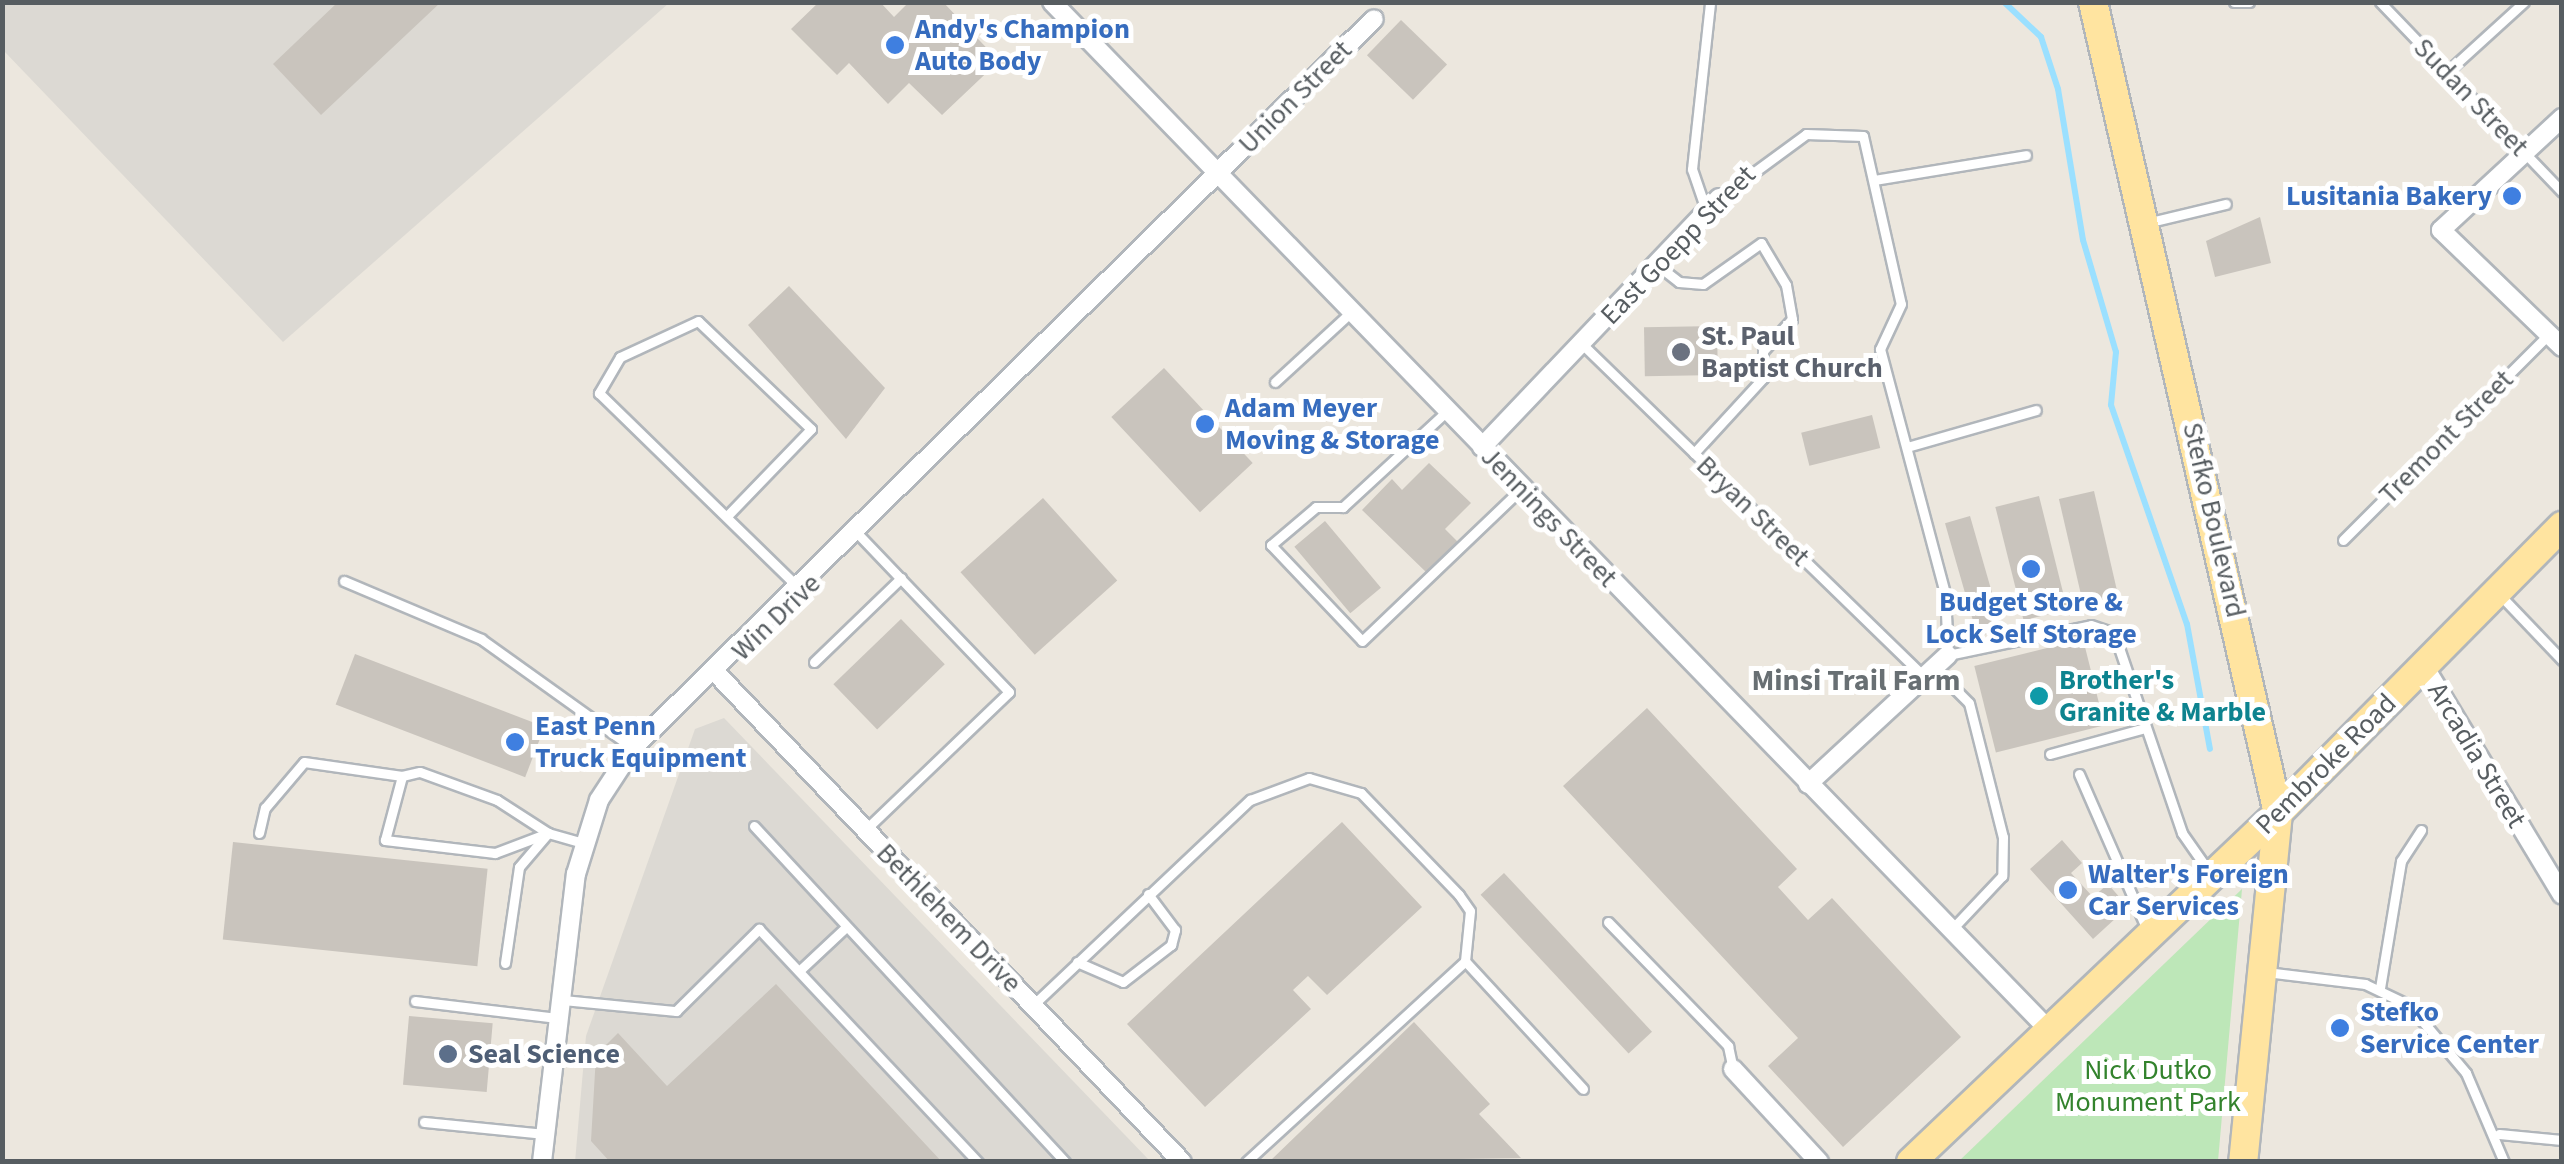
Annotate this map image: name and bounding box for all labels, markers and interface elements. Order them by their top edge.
place label: Andy's Champion Auto Body [915,12,1130,78]
street label: Sudan Street [2407,31,2535,163]
street label: Union Street [1231,33,1359,161]
marker: Andy's Champion Auto Body [884,34,906,56]
street label: East Goepp Street [1594,158,1762,332]
place label: Lusitania Bakery [2286,179,2492,213]
marker: Lusitania Bakery [2501,185,2523,207]
place label: St. Paul Baptist Church [1701,319,1883,385]
marker: St. Paul Baptist Church [1670,341,1692,363]
street label: Tremont Street [2372,363,2520,511]
place label: Adam Meyer Moving & Storage [1225,391,1439,457]
marker: Adam Meyer Moving & Storage [1194,413,1216,435]
street label: Stefko Boulevard [2175,419,2253,621]
street label: Jennings Street [1474,440,1624,594]
street label: Bryan Street [1689,449,1817,573]
marker: Budget Store & Lock Self Storage [2020,558,2042,580]
street label: Win Drive [725,567,827,667]
place label: Budget Store & Lock Self Storage [1925,585,2137,651]
district label: Minsi Trail Farm [1751,663,1961,699]
place label: Brother's Granite & Marble [2059,663,2266,729]
street label: Arcadia Street [2420,676,2534,834]
marker: Brother's Granite & Marble [2028,685,2050,707]
street label: Pembroke Road [2249,687,2403,841]
place label: East Penn Truck Equipment [535,709,747,775]
marker: East Penn Truck Equipment [504,731,526,753]
street label: Bethlehem Drive [869,836,1029,1000]
place label: Walter's Foreign Car Services [2088,857,2289,923]
marker: Walter's Foreign Car Services [2057,879,2079,901]
place label: Stefko Service Center [2360,995,2539,1061]
marker: Stefko Service Center [2329,1017,2351,1039]
place label: Seal Science [468,1037,620,1071]
marker: Seal Science [437,1043,459,1065]
park label: Nick Dutko Monument Park [2055,1053,2241,1119]

